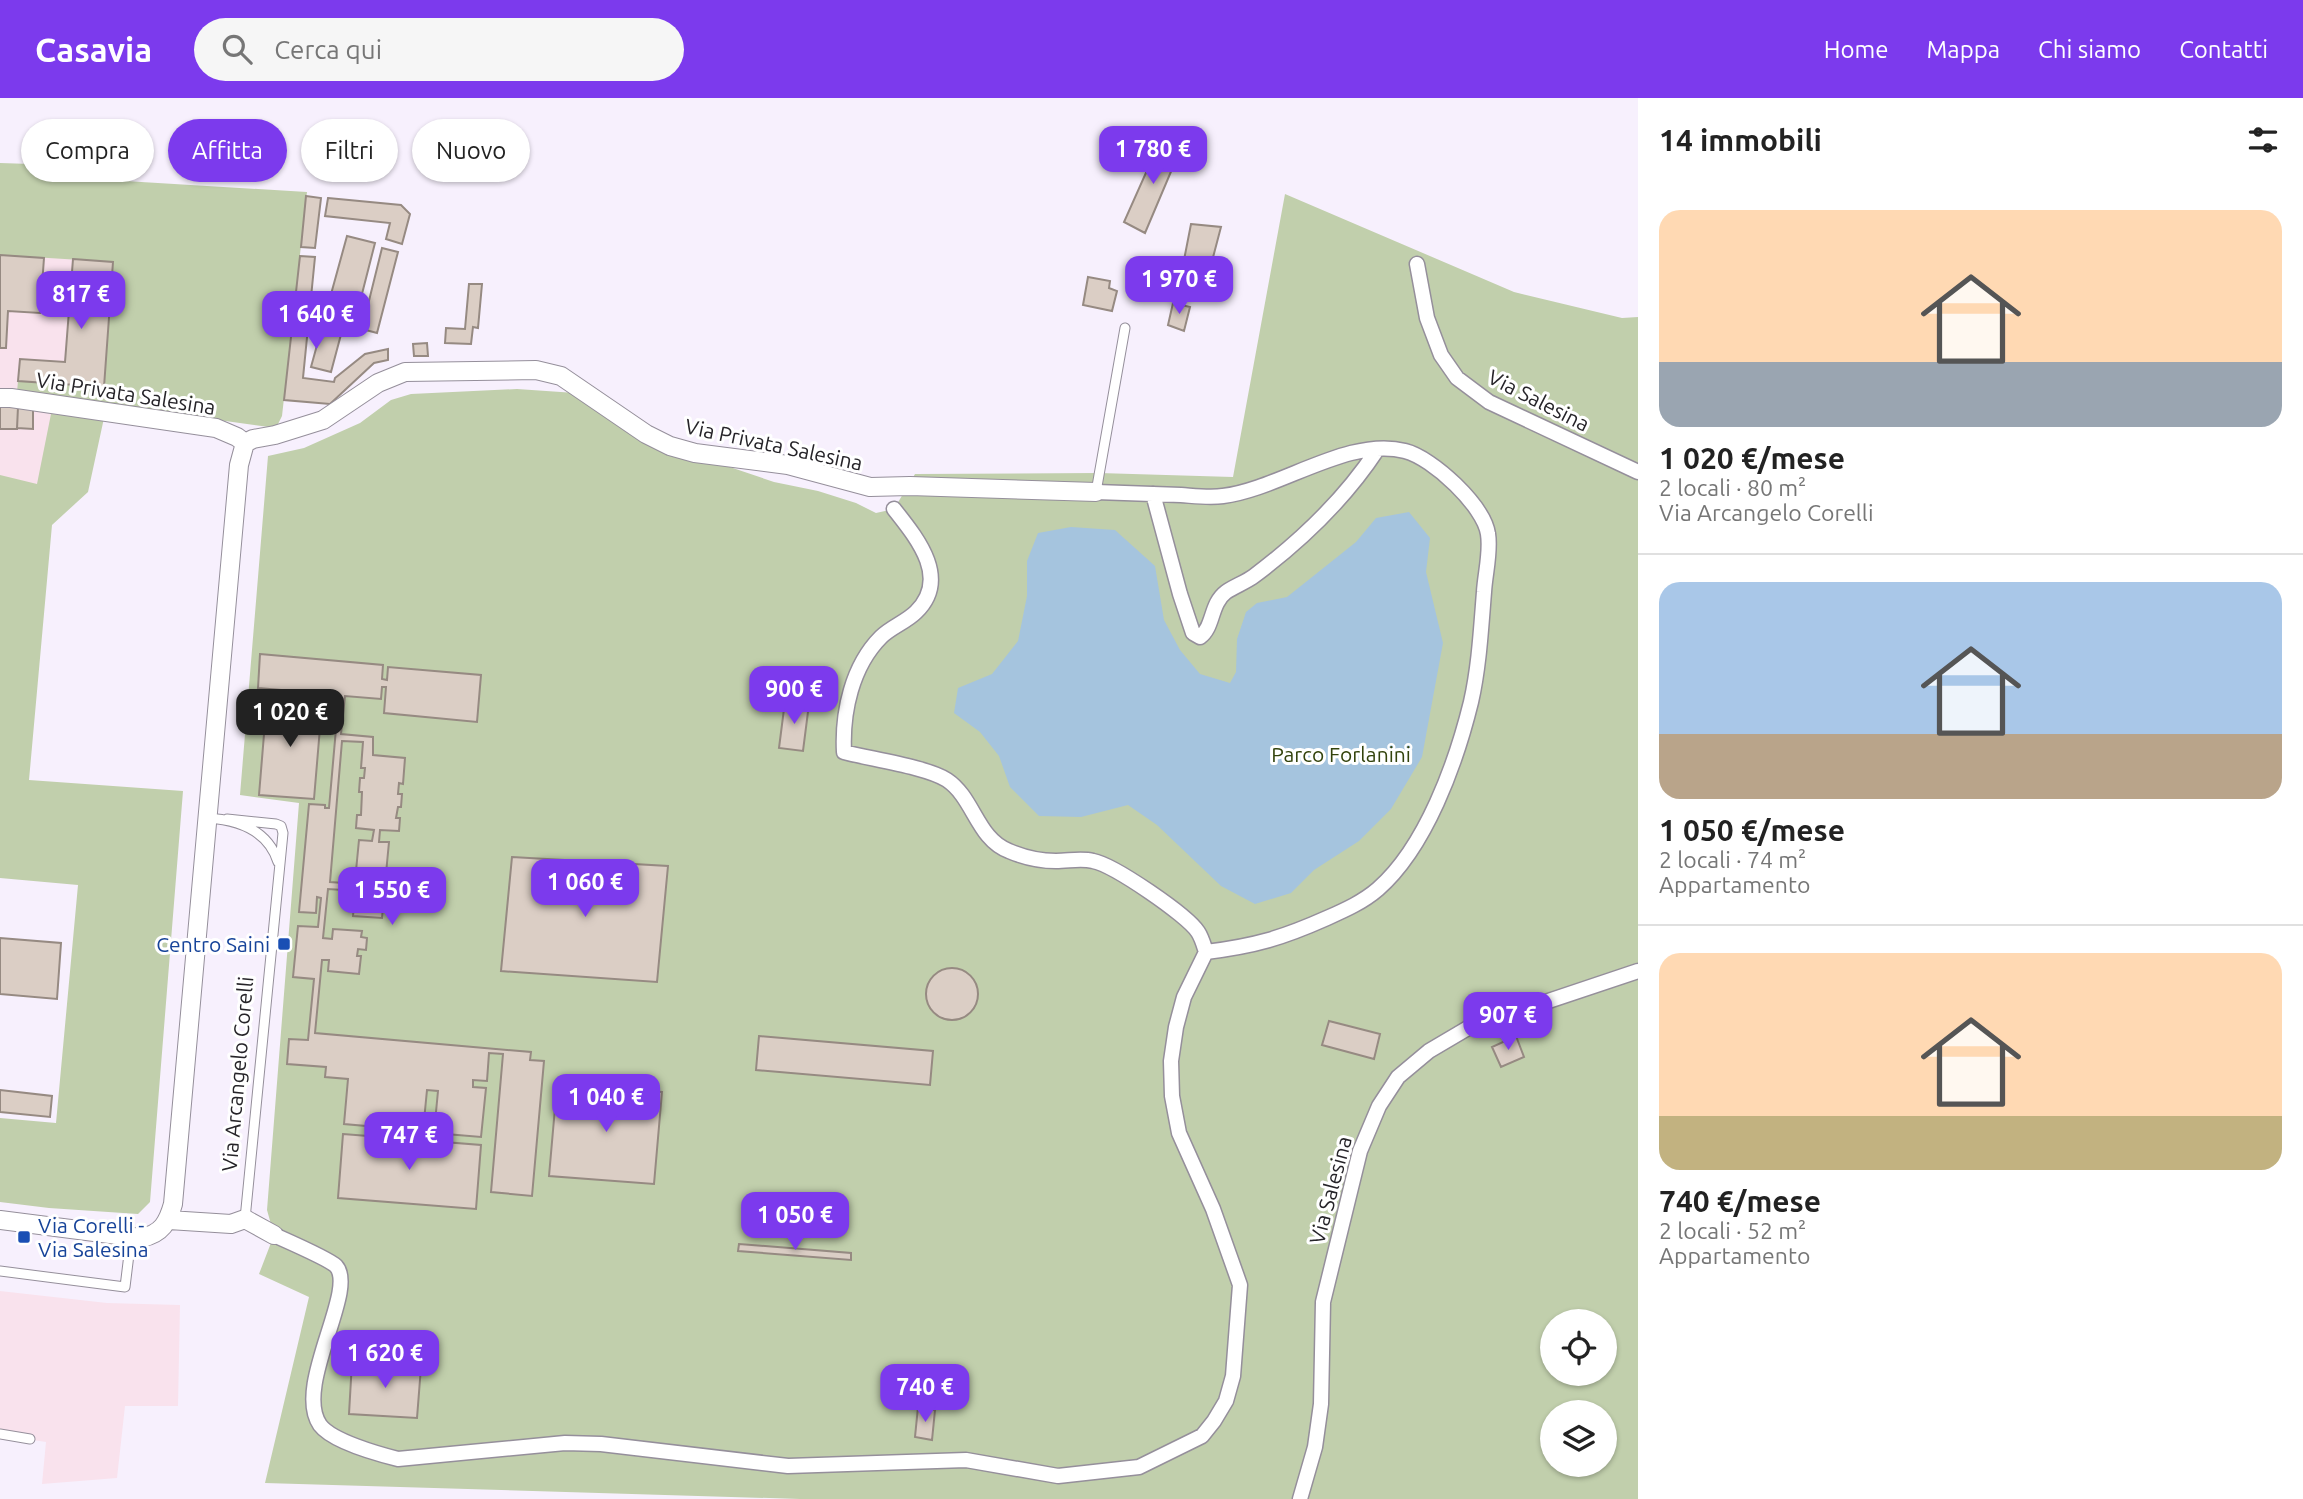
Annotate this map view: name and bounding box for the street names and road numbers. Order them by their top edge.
street label: Via Salesina [1484,364,1594,436]
street label: Via Privata Salesina [35,367,217,419]
street label: Via Privata Salesina [683,413,865,475]
street label: Via Arcangelo Corelli [217,975,257,1173]
street label: Via Salesina [1304,1133,1356,1247]

